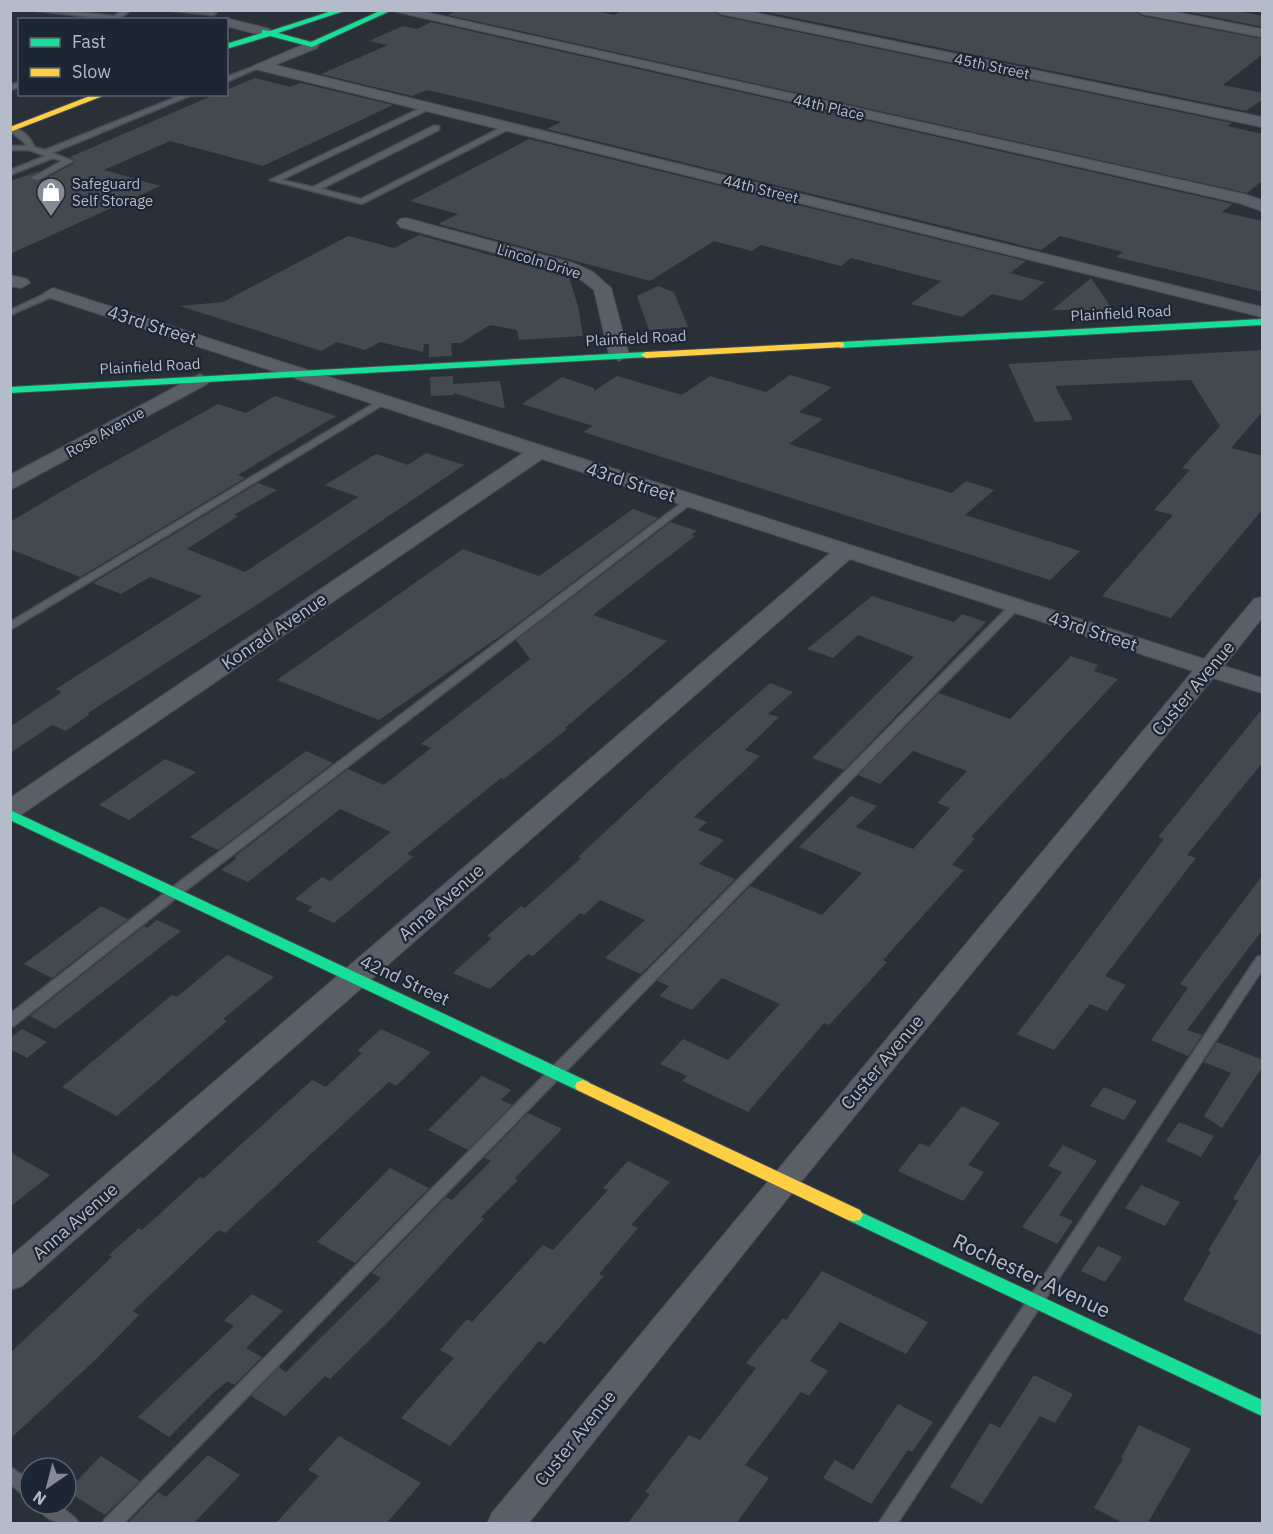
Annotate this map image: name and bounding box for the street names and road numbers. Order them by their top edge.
street label: 45th Street [953,49,1031,83]
street label: 44th Place [792,90,866,124]
street label: 44th Street [722,171,800,207]
street label: Lincoln Drive [495,239,583,283]
street label: 43rd Street [105,300,199,350]
street label: Plainfield Road [1070,301,1172,325]
street label: Plainfield Road [585,326,687,350]
street label: Plainfield Road [99,354,201,378]
street label: Rose Avenue [62,403,148,461]
street label: 43rd Street [584,457,678,507]
street label: Konrad Avenue [217,587,331,675]
street label: 43rd Street [1046,606,1140,656]
street label: Custer Avenue [1147,636,1240,740]
street label: Anna Avenue [393,858,489,945]
street label: 42nd Street [357,949,453,1011]
street label: Custer Avenue [836,1010,929,1114]
street label: Anna Avenue [27,1177,123,1264]
street label: Rochester Avenue [949,1226,1115,1324]
street label: Custer Avenue [529,1385,621,1491]

